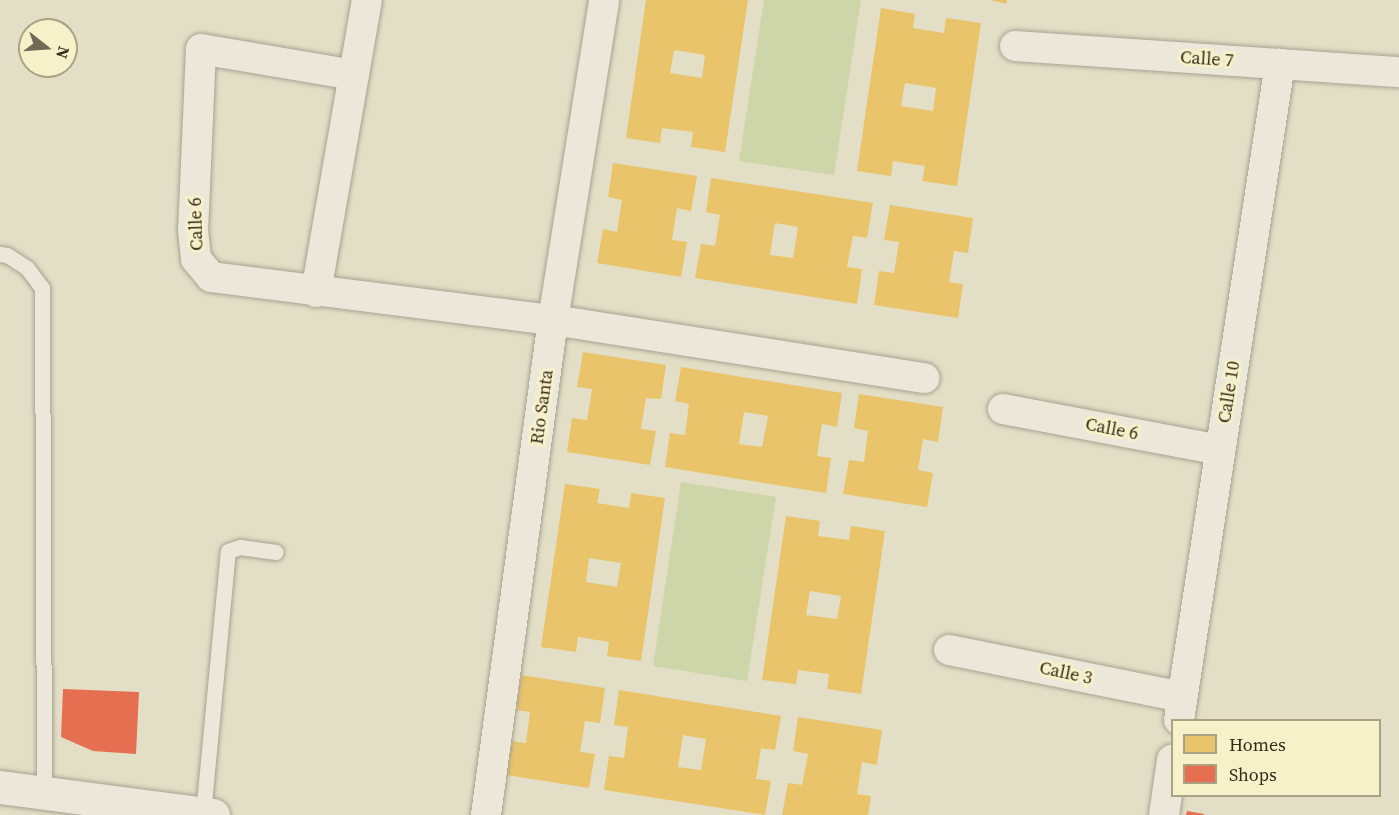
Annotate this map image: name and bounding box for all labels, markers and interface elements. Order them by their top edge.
north arrow [18,18,78,78]
text: N [51,44,76,61]
street label: Calle 7 [1180,46,1234,72]
street label: Calle 6 [184,197,208,251]
street label: Calle 10 [1213,359,1245,425]
street label: Rio Santa [526,368,558,446]
street label: Calle 6 [1084,413,1140,445]
street label: Calle 3 [1038,657,1094,689]
legend [1171,719,1381,797]
text: Homes [1229,732,1286,757]
text: Shops [1229,762,1277,787]

